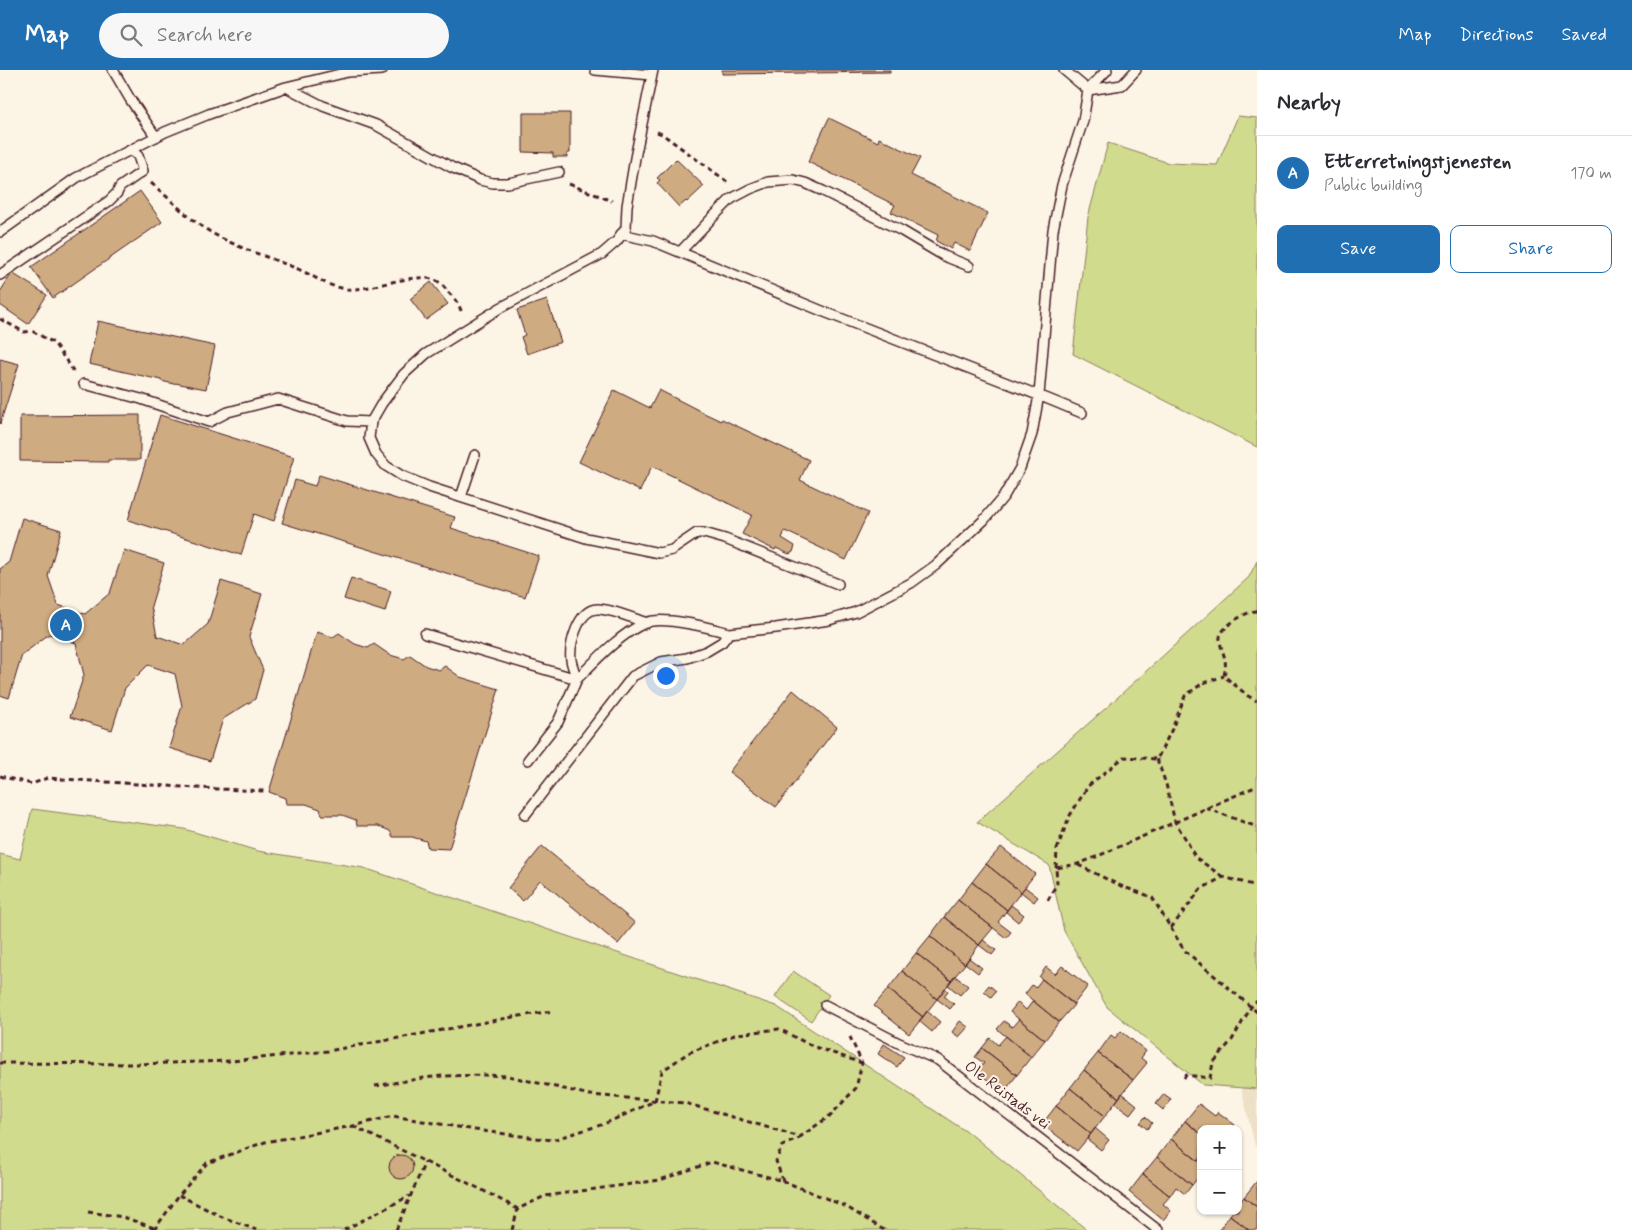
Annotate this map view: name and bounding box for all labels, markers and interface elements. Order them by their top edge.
search box [99,13,449,58]
text: Map [25,20,69,51]
icon: search [117,21,145,49]
text: Search here [157,23,253,48]
text: Map [1399,23,1432,47]
text: Directions [1460,23,1534,47]
text: Saved [1562,23,1607,47]
text: Nearby [1277,89,1341,117]
text: Etterretningstjenesten [1324,150,1511,175]
text: A [1288,163,1298,184]
text: 170 m [1570,163,1612,184]
text: Public building [1324,175,1423,196]
button: Save [1277,225,1440,273]
button: Share [1450,225,1612,273]
pin: A [50,606,82,644]
your location [653,663,679,689]
street label: Ole Reistads vei [960,1056,1054,1134]
map controls [1197,1125,1242,1215]
button: + [1197,1125,1242,1170]
button: − [1197,1170,1242,1215]

